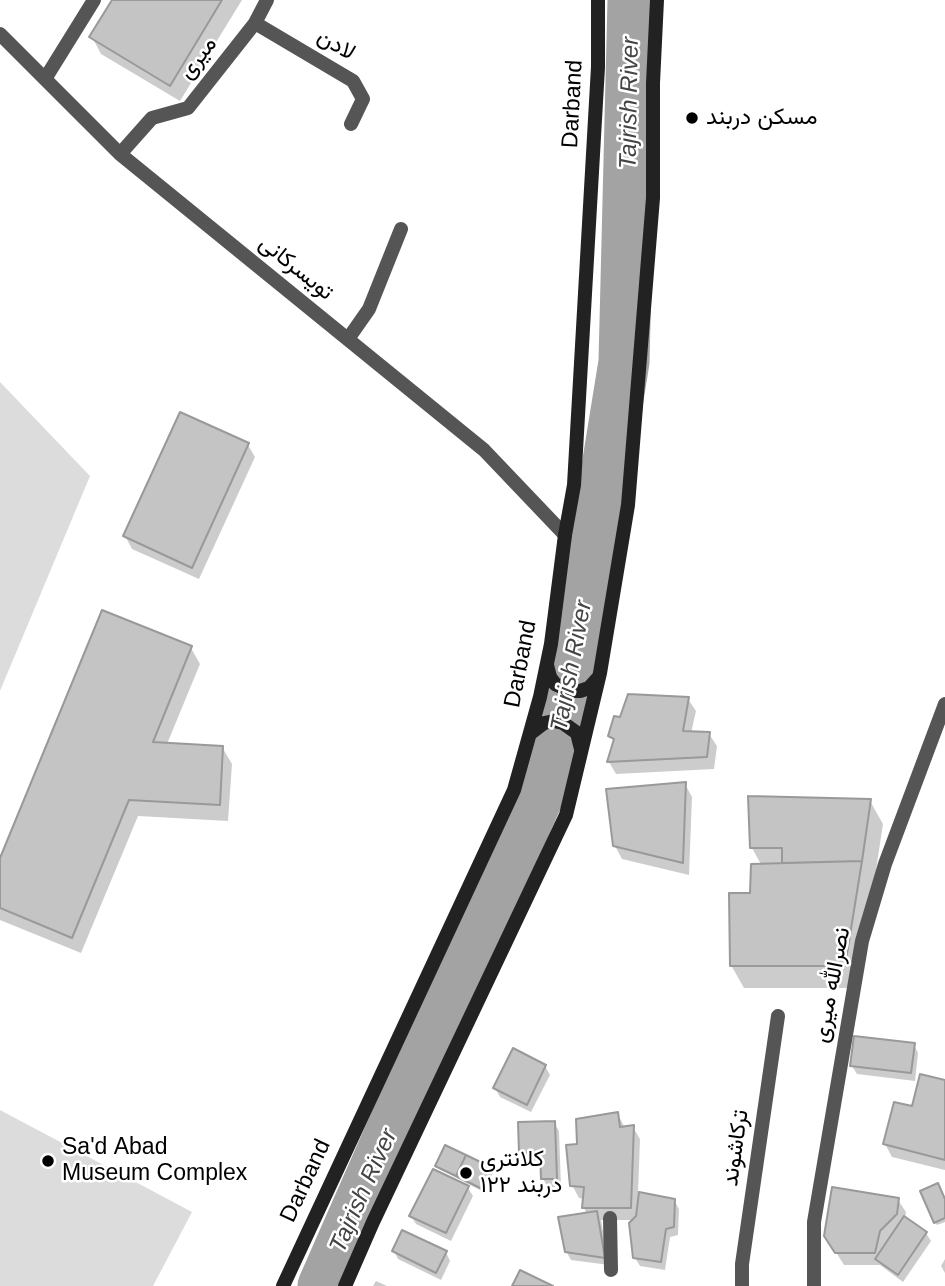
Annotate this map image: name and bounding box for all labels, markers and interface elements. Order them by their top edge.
street label: لادن [312,23,360,67]
street label: میری [173,31,223,85]
water label: Tajrish River [614,37,646,169]
street label: Darband [557,59,589,149]
place label: مسکن دربند [706,104,817,132]
marker: مسکن دربند [684,110,700,126]
street label: تویسرکانی [253,229,339,307]
water label: Tajrish River [545,598,599,734]
street label: Darband [499,618,543,710]
street label: نصرالله میری [807,925,857,1045]
street label: ترکاشوند [717,1108,755,1188]
water label: Tajrish River [324,1125,404,1257]
place label: Sa'd Abad Museum Complex [62,1134,247,1188]
street label: Darband [275,1135,337,1227]
place label: کلانتری ۱۲۲ دربند [480,1146,562,1200]
marker: Sa'd Abad Museum Complex [40,1153,56,1169]
marker: کلانتری ۱۲۲ دربند [458,1165,474,1181]

